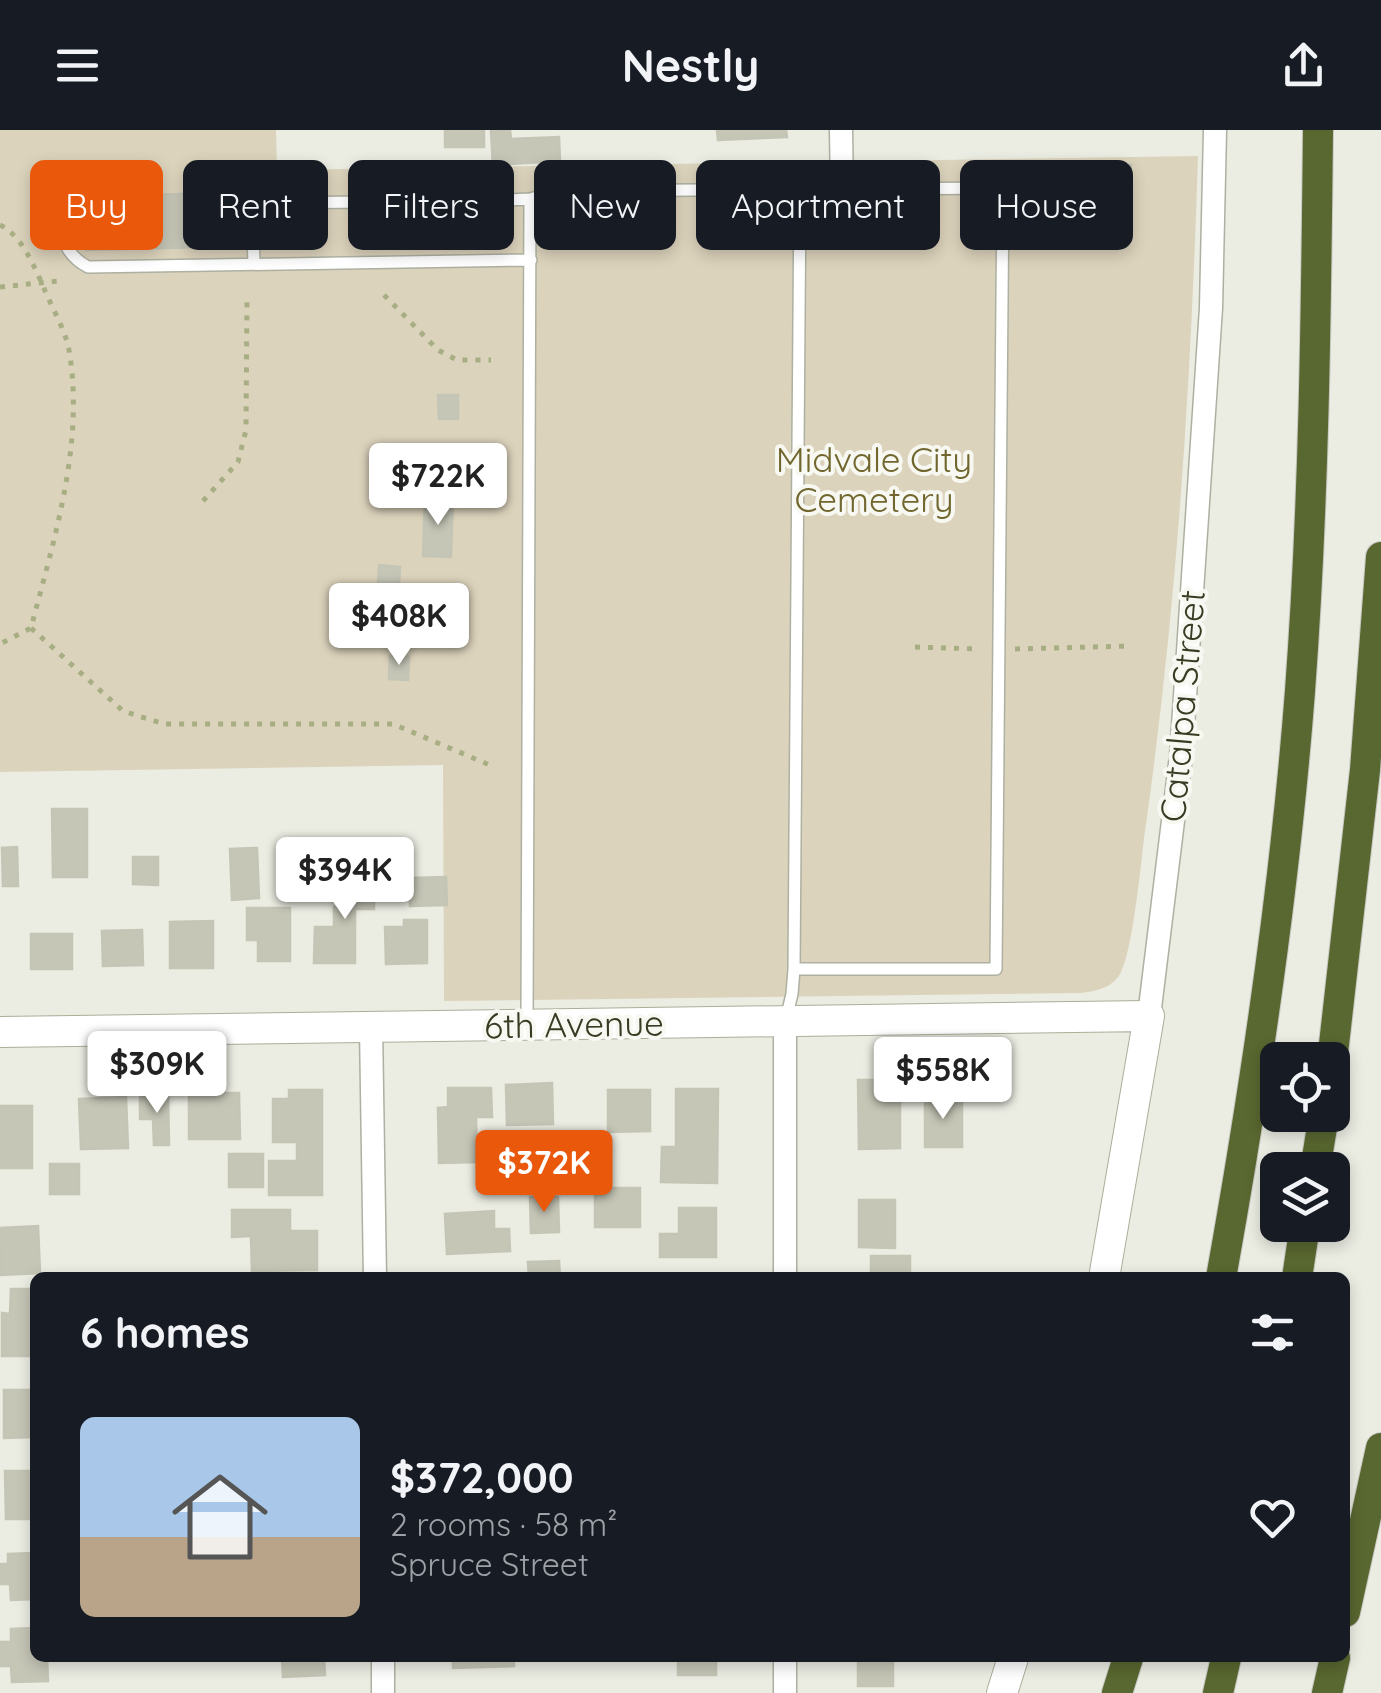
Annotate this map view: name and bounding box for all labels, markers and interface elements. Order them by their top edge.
text: Nestly [622,37,759,93]
icon: menu [50,38,105,93]
icon: share [1276,38,1331,93]
chip: Buy [30,160,163,250]
chip: Rent [183,160,328,250]
chip: Filters [348,160,514,250]
chip: New [534,160,676,250]
chip: Apartment [696,160,940,250]
chip: House [960,160,1133,250]
park label: Midvale City Cemetery [776,437,972,521]
pin: $722K [368,443,508,528]
text: $722K [391,455,485,495]
pin: $408K [329,583,469,668]
street label: Catalpa Street [1150,588,1214,824]
text: $408K [351,595,447,635]
pin: $394K [275,837,415,922]
text: $394K [298,849,392,889]
street label: 6th Avenue [484,1000,664,1048]
pin: $309K [87,1031,227,1116]
pin: $558K [873,1037,1013,1122]
map controls [1260,1042,1350,1242]
button: locate [1260,1042,1350,1132]
text: $309K [109,1043,205,1083]
text: $558K [896,1049,990,1089]
pin: $372K [474,1130,614,1215]
text: $372K [497,1142,591,1182]
button: layers [1260,1152,1350,1242]
icon: filters [1245,1305,1300,1360]
text: 6 homes [80,1306,250,1359]
text: $372,000 [390,1451,574,1504]
icon: home [160,1457,280,1577]
icon: heart [1245,1490,1300,1545]
text: 2 rooms · 58 m² [390,1504,617,1544]
text: Spruce Street [390,1544,589,1584]

